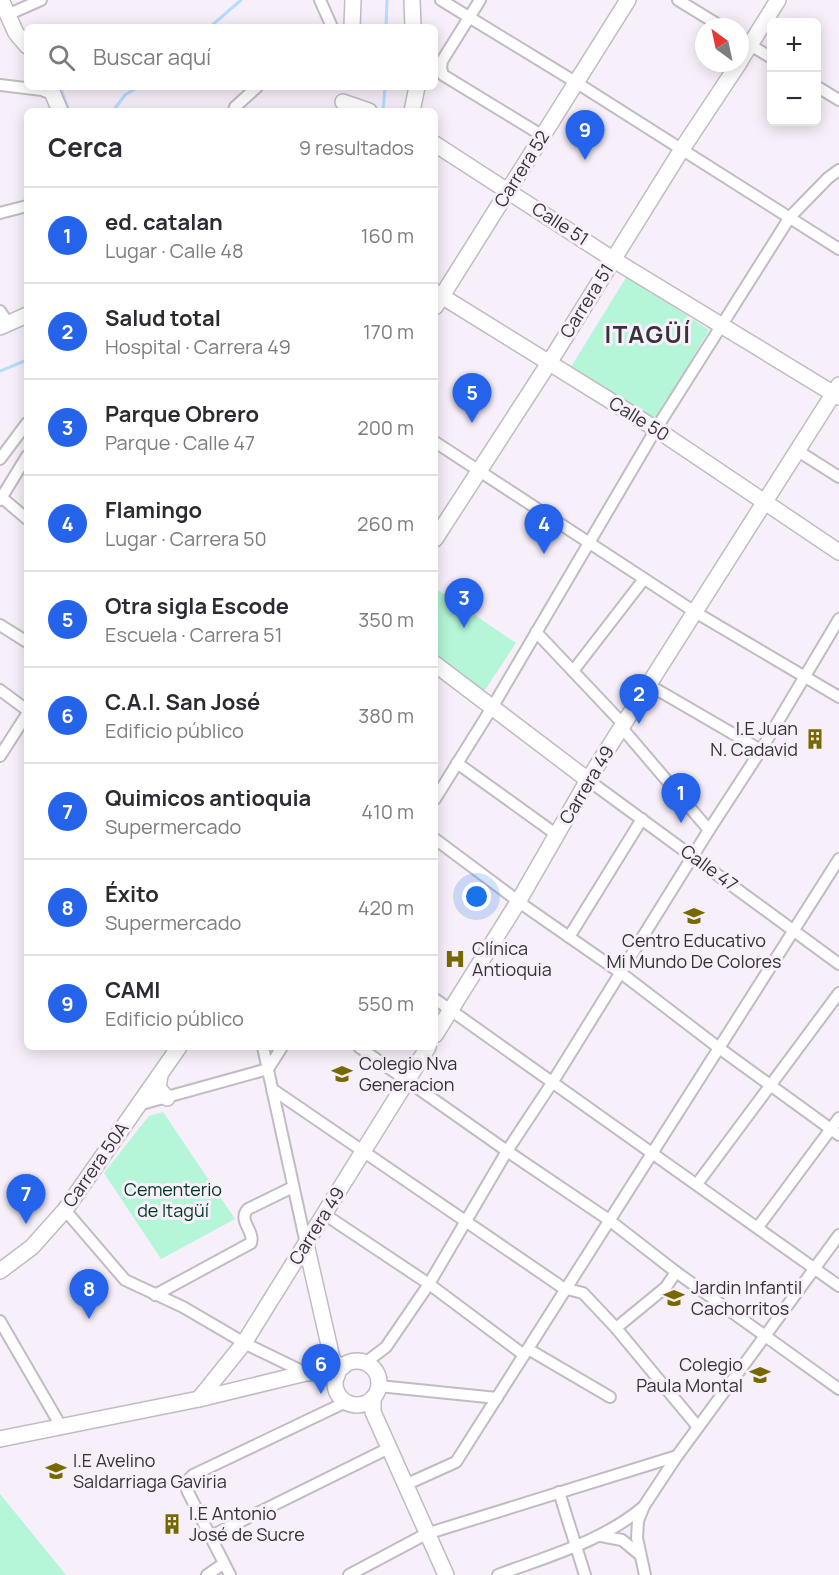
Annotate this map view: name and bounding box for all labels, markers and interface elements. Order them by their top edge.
north arrow [695,18,749,72]
map controls [767,18,821,126]
button: + [767,18,821,72]
search box [24,24,438,90]
icon: search [45,41,78,74]
text: Buscar aquí [93,42,211,72]
button: − [767,72,821,126]
pin: 9 [566,110,604,160]
street label: Carrera 52 [488,126,554,211]
text: Cerca [48,129,123,165]
text: 9 resultados [299,134,414,161]
street label: Calle 51 [528,196,593,250]
text: ed. catalan [105,207,223,237]
text: 1 [63,222,72,249]
text: 160 m [361,222,414,249]
text: Lugar · Calle 48 [105,237,244,264]
street label: Carrera 51 [554,259,618,342]
text: Salud total [105,303,221,333]
district label: ITAGÜÍ [604,317,692,350]
text: 2 [62,318,73,345]
text: 170 m [363,318,414,345]
text: Hospital · Carrera 49 [105,333,291,360]
pin: 5 [452,374,492,423]
street label: Calle 50 [605,390,674,446]
text: Parque Obrero [105,399,259,429]
text: 3 [62,414,73,441]
text: 200 m [357,414,414,441]
text: Parque · Calle 47 [105,429,255,456]
text: Flamingo [105,495,202,525]
pin: 4 [524,504,564,554]
text: 4 [61,510,74,537]
text: 260 m [357,510,414,537]
text: Lugar · Carrera 50 [105,525,267,552]
pin: 3 [444,578,484,628]
text: Otra sigla Escode [105,591,289,621]
text: 5 [62,606,73,633]
text: 350 m [358,606,414,633]
text: Escuela · Carrera 51 [105,621,282,648]
pin: 2 [620,674,658,724]
text: C.A.I. San José [105,687,260,717]
text: 6 [61,702,74,729]
text: 380 m [358,702,414,729]
place label: I.E Juan N. Cadavid [710,716,798,761]
text: Edificio público [105,717,244,744]
building icon: I.E Juan N. Cadavid [803,727,827,751]
street label: Carrera 49 [553,741,619,828]
pin: 1 [662,774,700,823]
text: Quimicos antioquia [105,783,311,813]
text: 7 [62,798,73,825]
text: 410 m [361,798,414,825]
text: Supermercado [105,813,241,840]
street label: Calle 47 [676,838,743,896]
text: Éxito [105,879,159,909]
your location [462,882,491,911]
text: 8 [61,894,74,921]
text: 420 m [358,894,414,921]
school or university icon: Centro Educativo Mi Mundo De Colores [682,904,706,928]
text: Supermercado [105,909,241,936]
place label: Centro Educativo Mi Mundo De Colores [606,928,782,973]
place label: Clínica Antioquia [472,936,552,981]
hospital icon: Clínica Antioquia [443,947,467,971]
text: CAMI [105,975,161,1005]
text: 9 [61,990,74,1017]
text: 550 m [358,990,414,1017]
text: Edificio público [105,1005,244,1032]
place label: Colegio Nva Generacion [359,1051,457,1096]
school or university icon: Colegio Nva Generacion [330,1062,354,1086]
street label: Carrera 50A [57,1117,134,1212]
pin: 7 [6,1174,46,1224]
park label: Cementerio de Itagüí [124,1177,222,1222]
street label: Carrera 49 [283,1182,350,1269]
pin: 8 [70,1270,109,1319]
place label: Jardin Infantil Cachorritos [691,1275,802,1320]
school or university icon: Jardin Infantil Cachorritos [662,1286,686,1310]
pin: 6 [302,1344,340,1394]
place label: Colegio Paula Montal [636,1352,743,1397]
school or university icon: Colegio Paula Montal [748,1363,772,1387]
place label: I.E Avelino Saldarriaga Gaviria [73,1448,227,1493]
school or university icon: I.E Avelino Saldarriaga Gaviria [44,1459,68,1483]
place label: I.E Antonio José de Sucre [189,1501,305,1546]
building icon: I.E Antonio José de Sucre [160,1512,184,1536]

